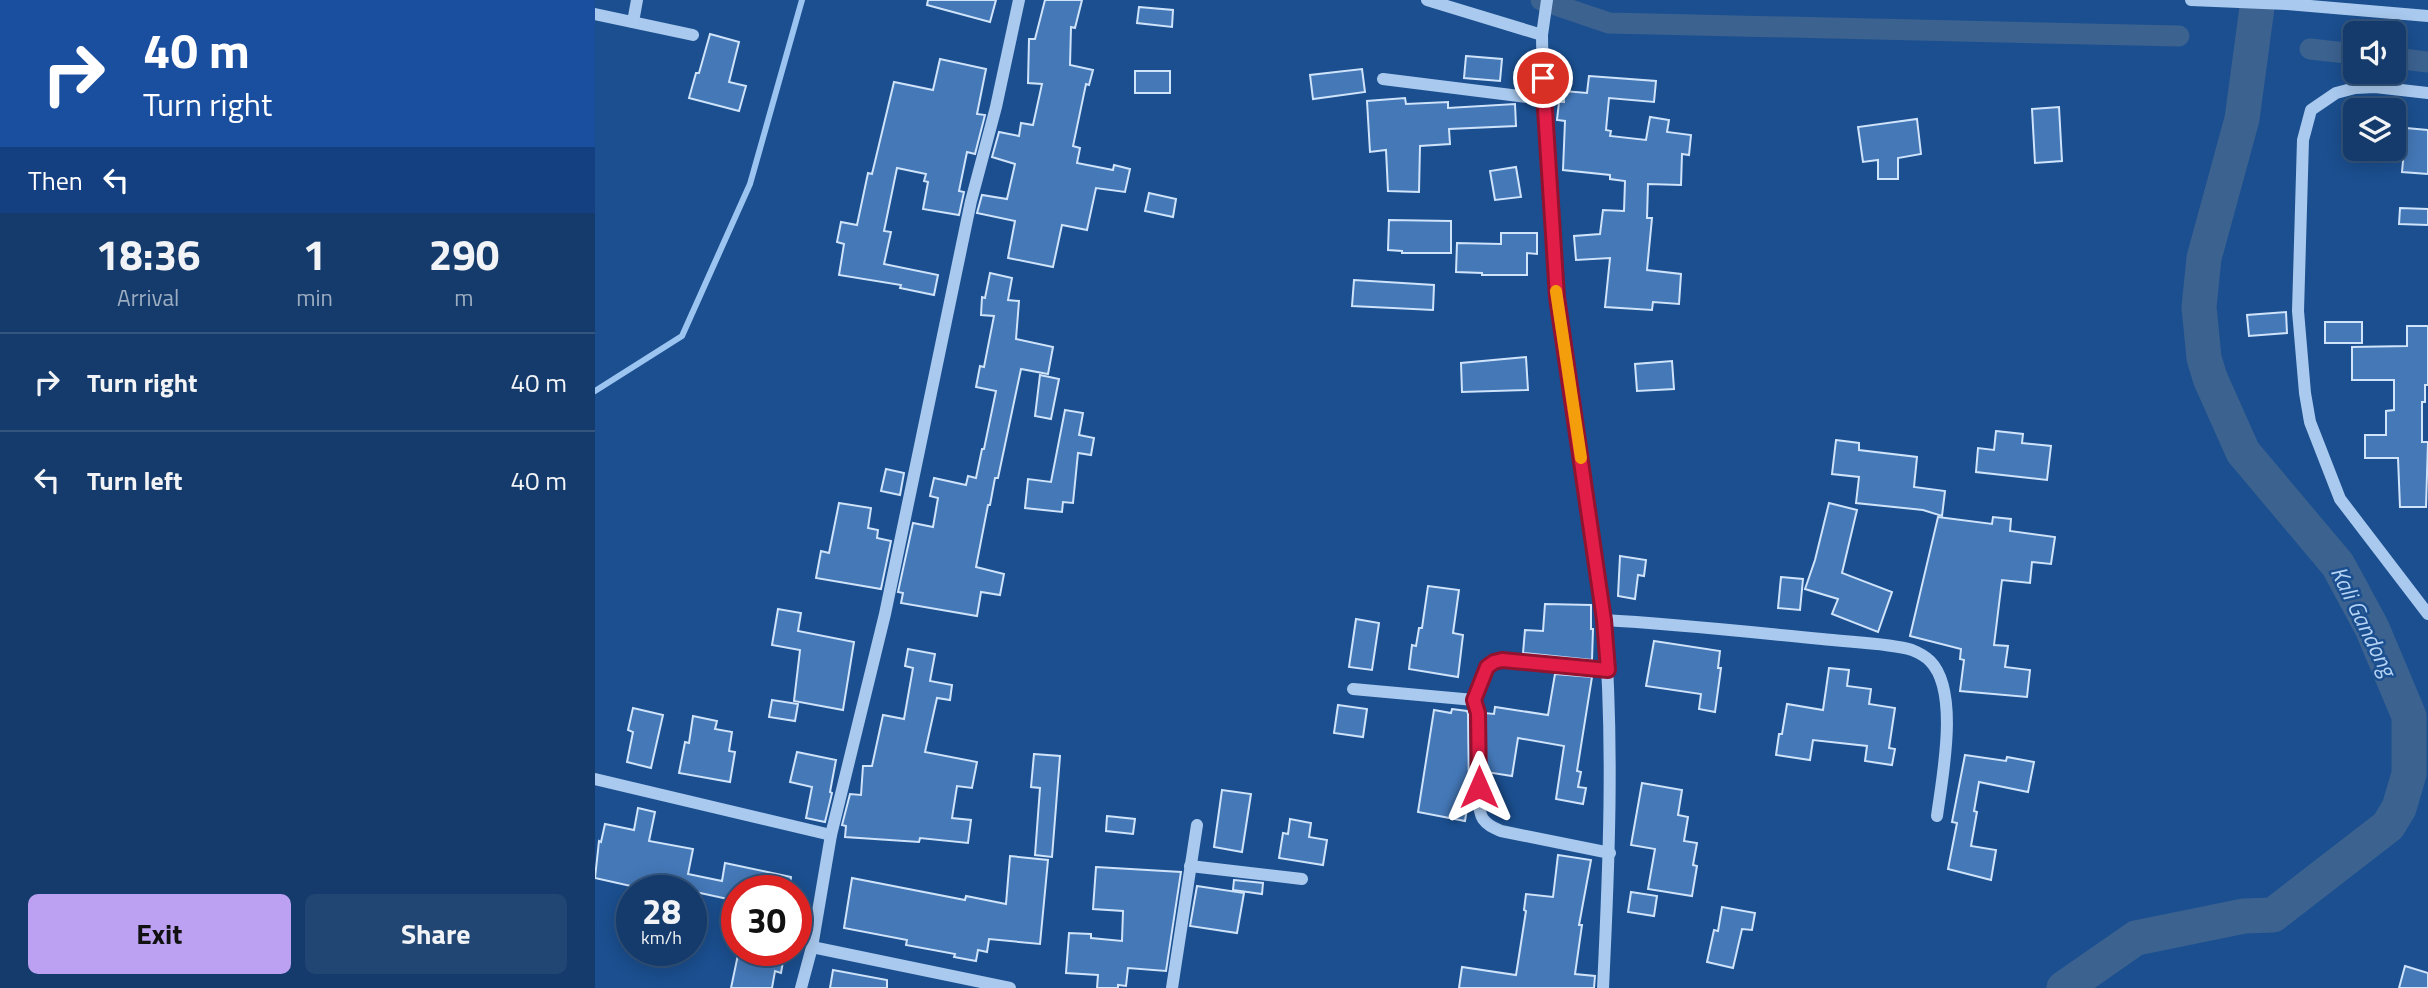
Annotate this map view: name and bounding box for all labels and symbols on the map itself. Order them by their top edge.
pin [1513,48,1573,108]
water label: Kali Gandong [2322,560,2407,684]
position arrow [1442,750,1516,824]
speed limit sign: 30 [721,875,812,966]

